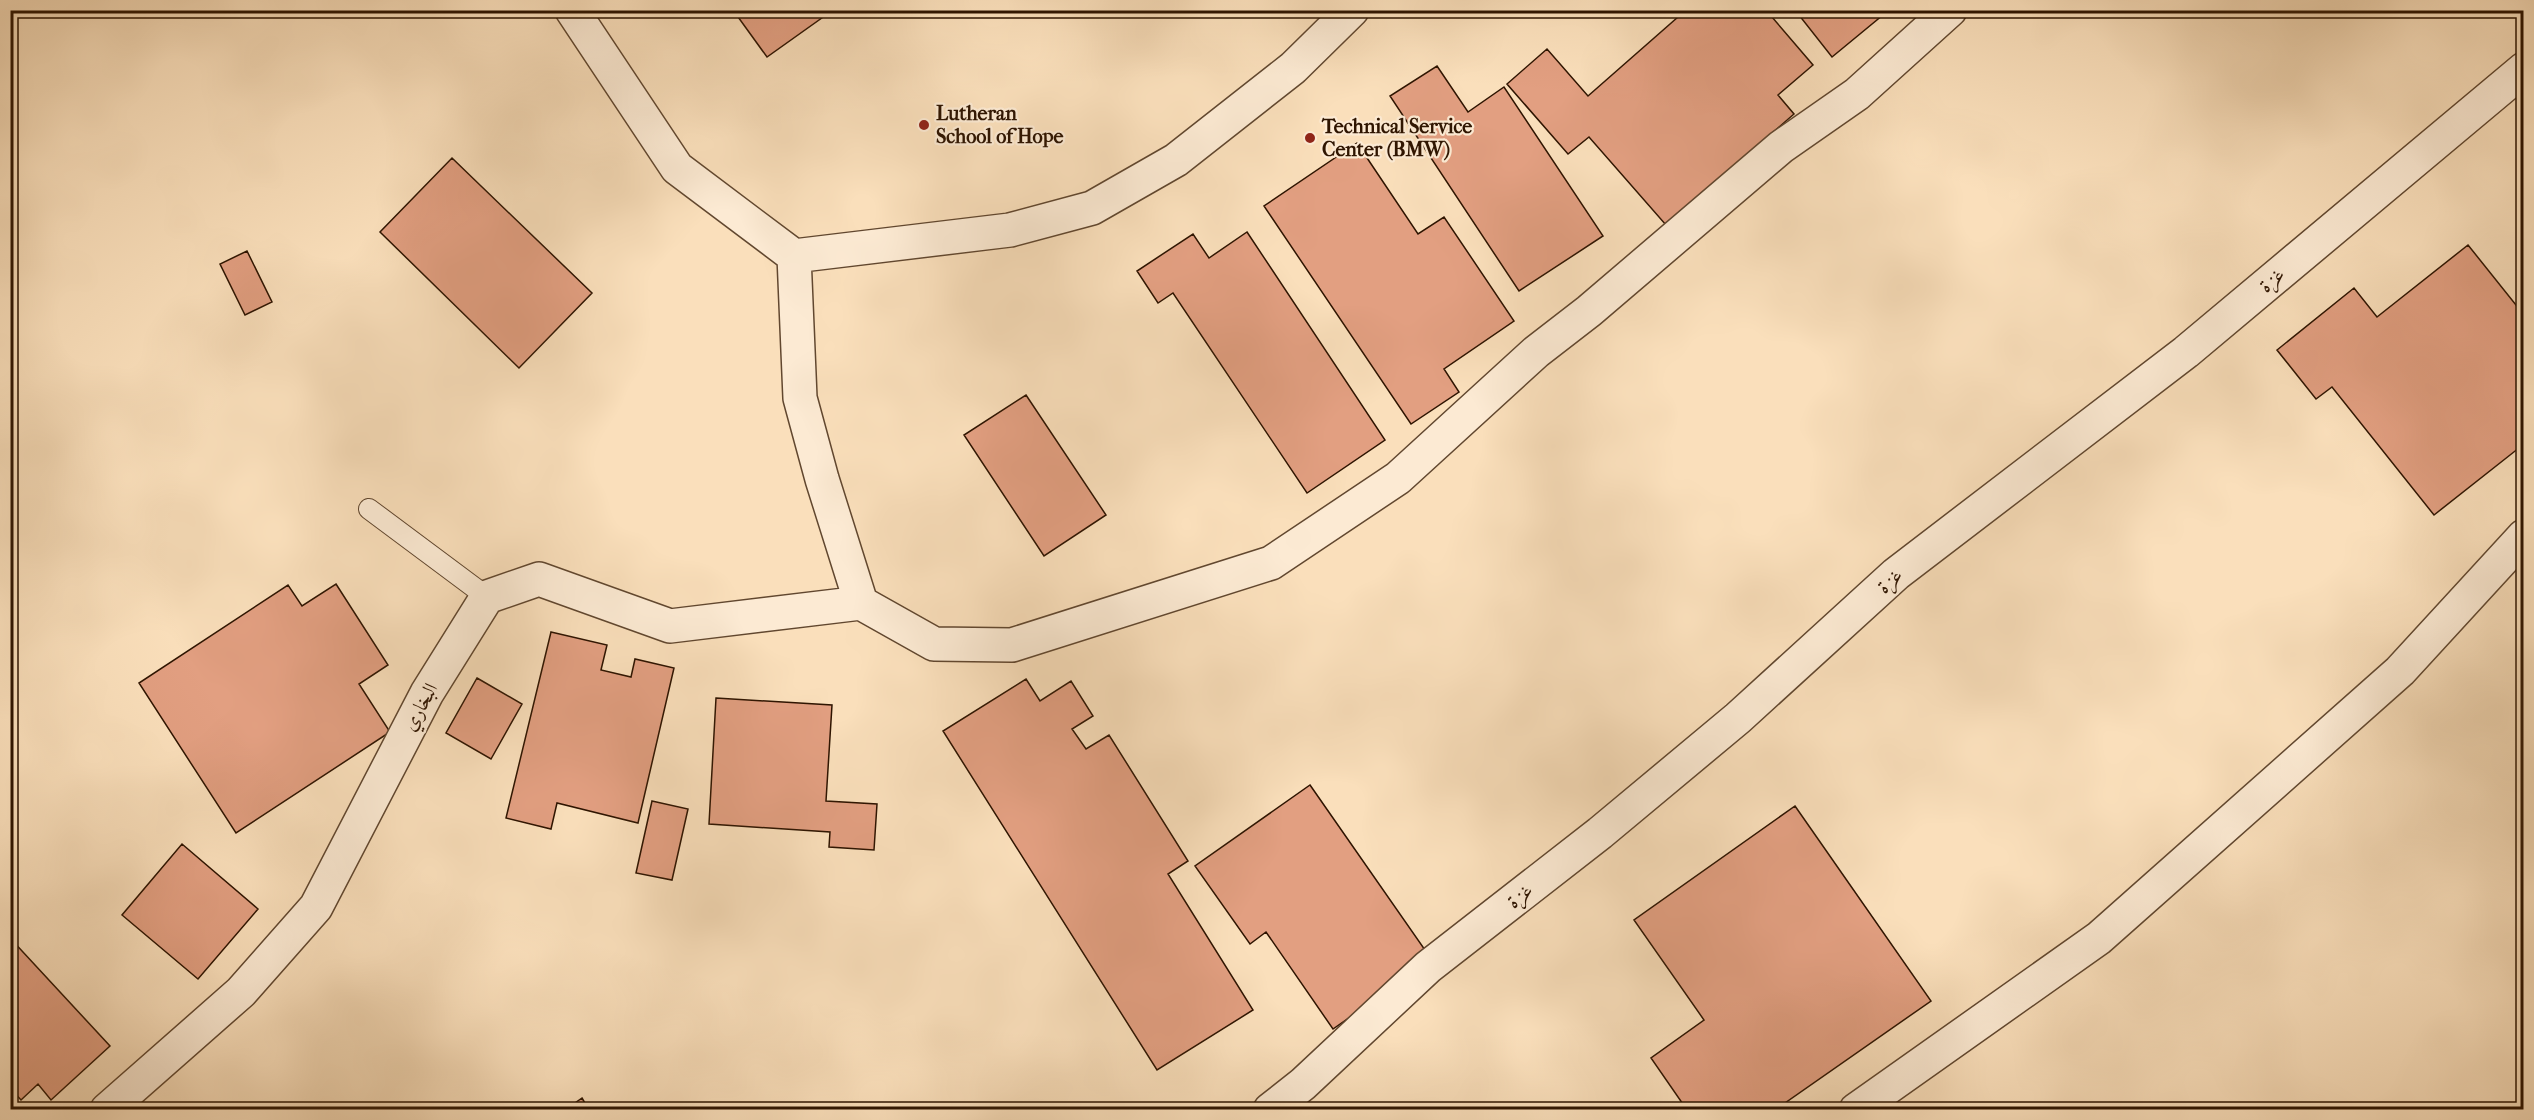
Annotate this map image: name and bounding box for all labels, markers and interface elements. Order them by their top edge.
place label: Lutheran School of Hope [936,102,1064,148]
place label: Technical Service Center (BMW) [1321,115,1472,161]
marker: Lutheran School of Hope [917,118,931,132]
marker: Technical Service Center (BMW) [1303,131,1317,145]
street label: غزة [2254,263,2291,299]
street label: غزة [1872,564,1909,600]
street label: البخاري [398,679,446,737]
street label: غزة [1503,879,1539,915]

